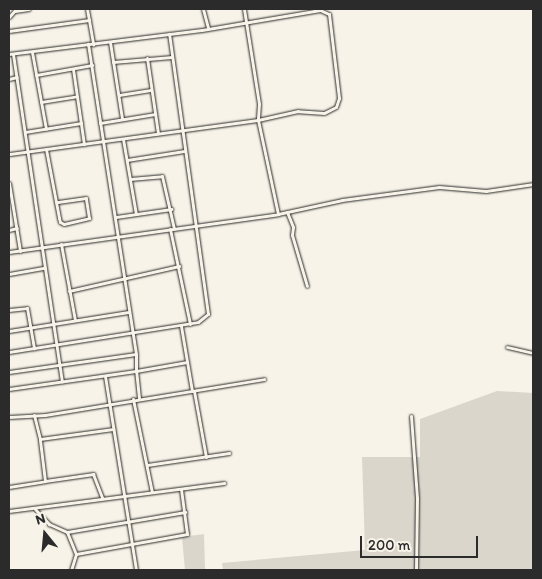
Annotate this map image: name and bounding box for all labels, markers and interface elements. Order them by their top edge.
north arrow [20,509,70,559]
text: N [33,510,47,529]
scale bar [362,526,480,558]
text: 200 m [368,536,410,554]

